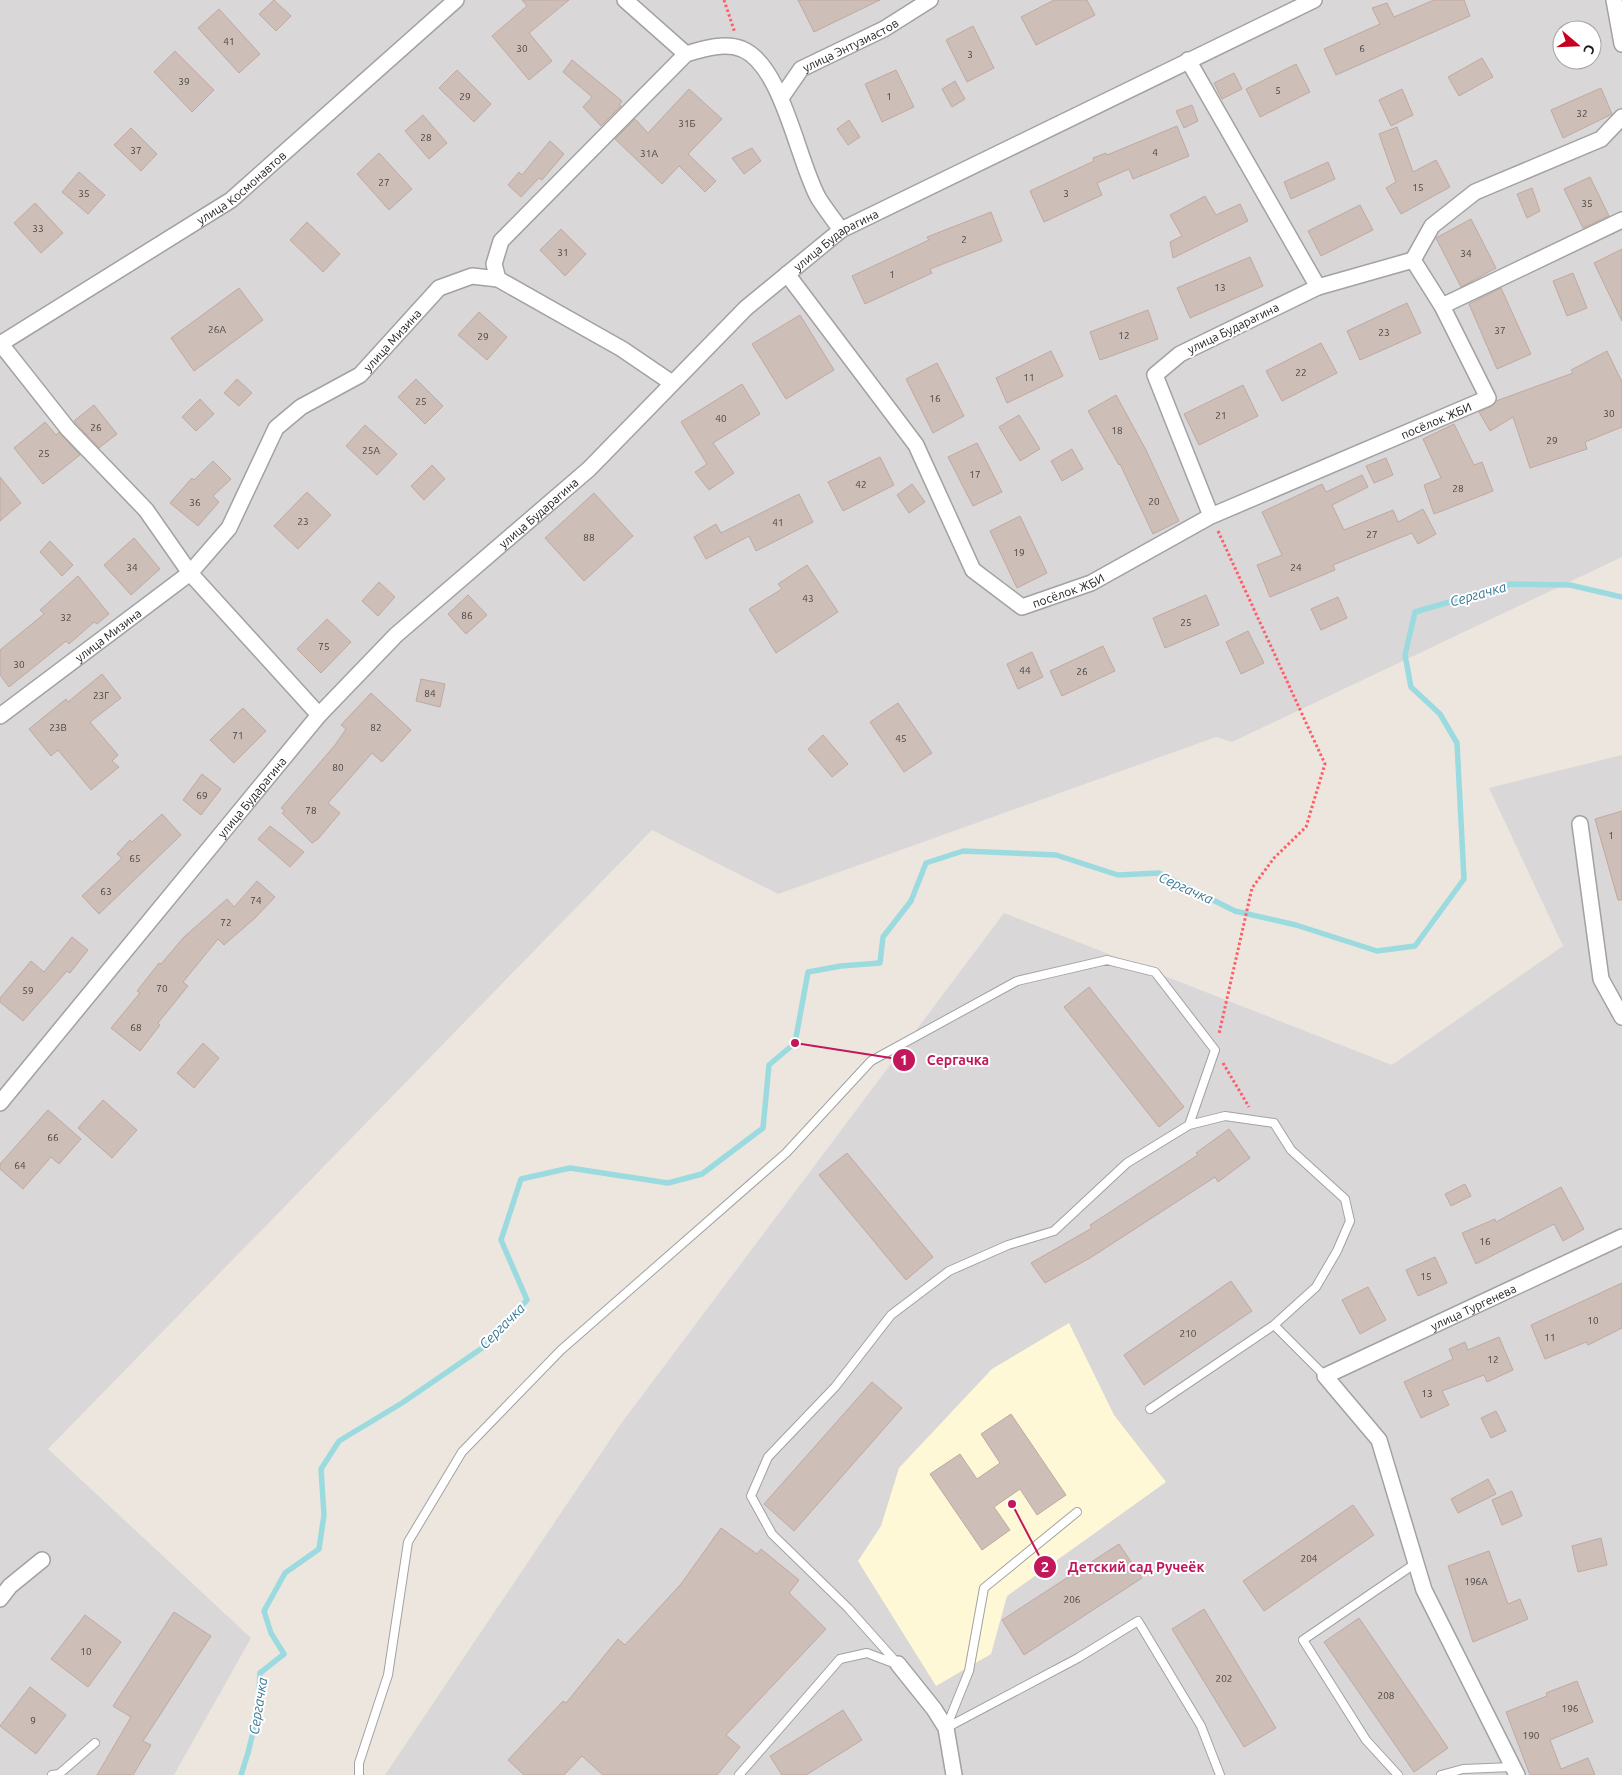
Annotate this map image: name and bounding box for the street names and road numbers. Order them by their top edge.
street label: улица Энтузиастов [800,15,900,74]
street label: улица Космонавтов [194,148,288,226]
street label: улица Бударагина [791,206,880,273]
street label: улица Бударагина [1185,300,1281,356]
street label: улица Мизина [360,306,423,374]
street label: посёлок ЖБИ [1399,399,1473,441]
street label: улица Бударагина [496,475,580,550]
street label: посёлок ЖБИ [1031,571,1106,609]
street label: улица Мизина [72,606,143,664]
street label: улица Бударагина [215,754,288,840]
street label: улица Тургенева [1428,1281,1518,1332]

